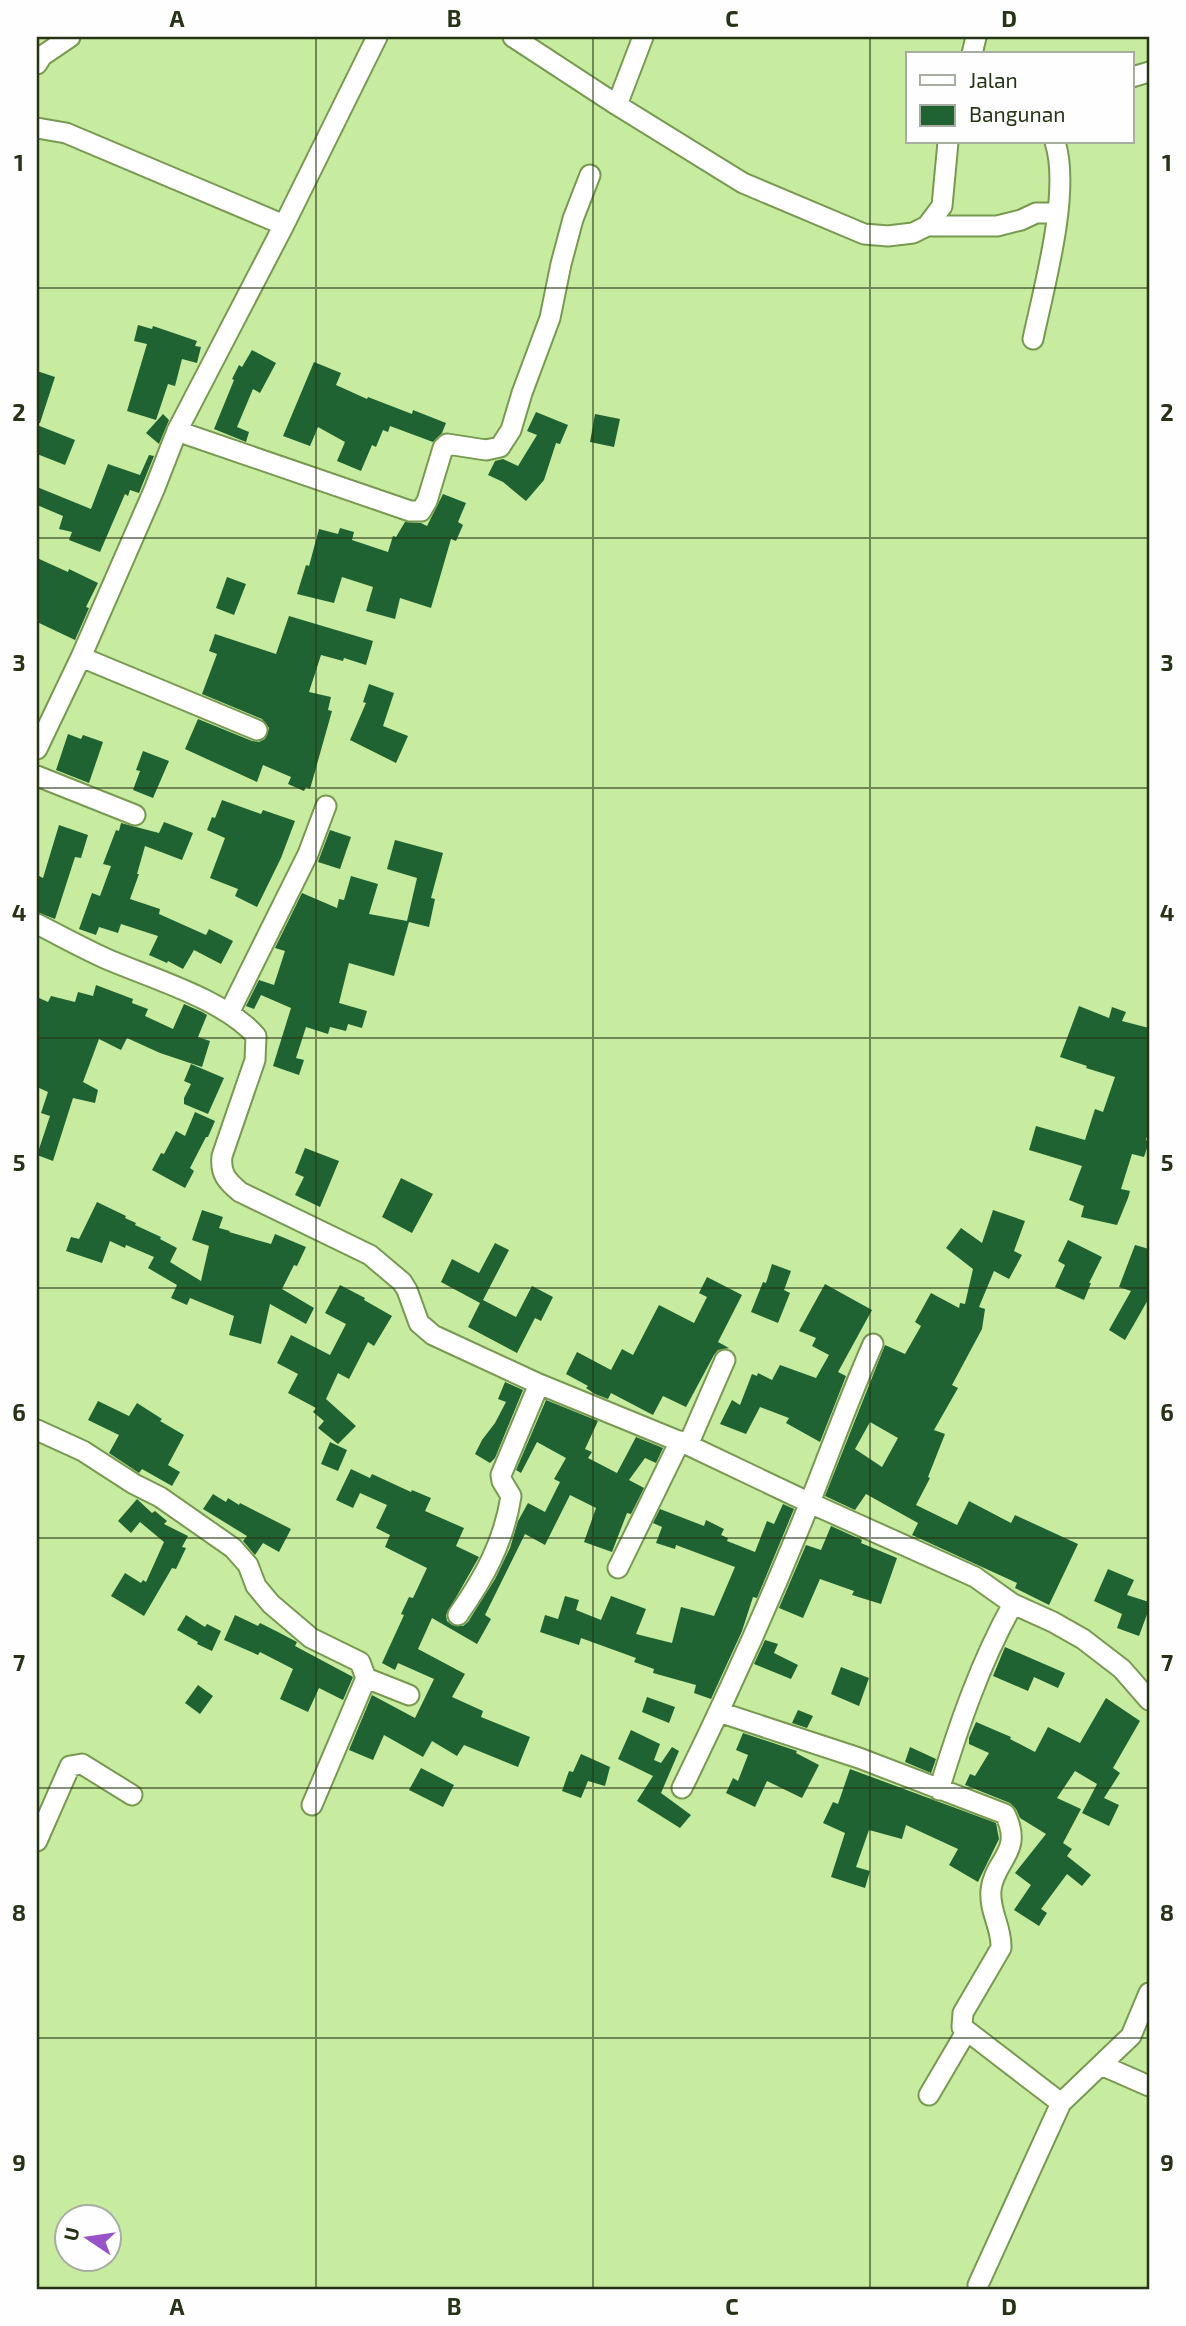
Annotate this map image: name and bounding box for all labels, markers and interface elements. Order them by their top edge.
text: A [169,4,185,32]
text: B [447,4,461,32]
text: C [725,4,739,32]
text: D [1001,4,1017,32]
legend [906,52,1134,144]
text: Jalan [969,67,1018,92]
text: Bangunan [969,101,1065,126]
text: 1 [14,148,24,176]
text: 1 [1162,148,1172,176]
text: 2 [12,398,26,426]
text: 2 [1160,398,1174,426]
text: 3 [12,648,26,676]
text: 3 [1160,648,1174,676]
text: 4 [12,898,26,926]
text: 4 [1160,898,1174,926]
text: 5 [13,1148,25,1176]
text: 5 [1161,1148,1173,1176]
text: 6 [12,1398,26,1426]
text: 6 [1160,1398,1174,1426]
text: 7 [13,1648,25,1676]
text: 7 [1161,1648,1173,1676]
text: 8 [12,1898,26,1926]
text: 8 [1160,1898,1174,1926]
text: 9 [12,2148,26,2176]
text: 9 [1160,2148,1174,2176]
north arrow [52,2204,122,2274]
text: U [58,2225,84,2243]
text: A [169,2292,185,2320]
text: B [447,2292,461,2320]
text: C [725,2292,739,2320]
text: D [1001,2292,1017,2320]

